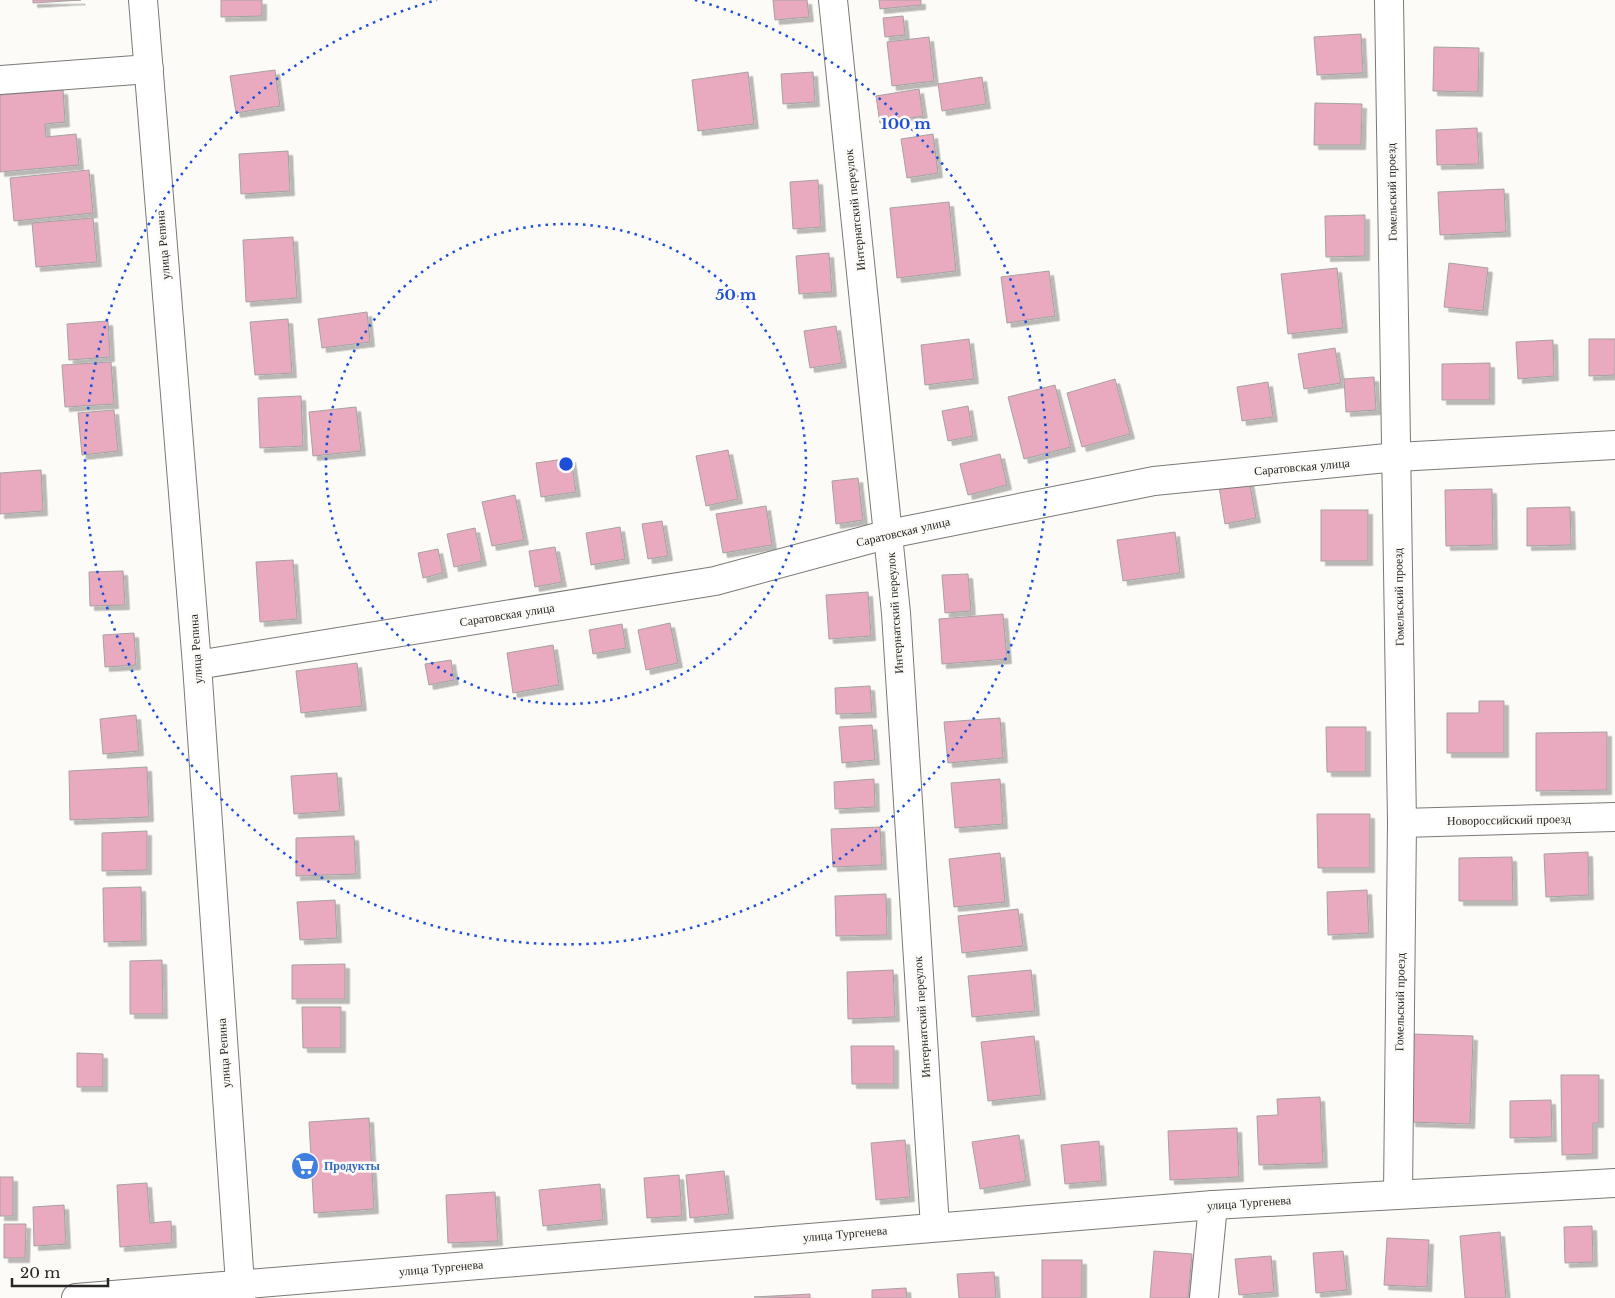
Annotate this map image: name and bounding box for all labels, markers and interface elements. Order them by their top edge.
text: 100 m [881,114,931,133]
street label: Гомельский проезд [1383,143,1400,241]
street label: Интернатский переулок [841,148,868,272]
street label: улица Репина [152,209,173,280]
text: 50 m [716,285,757,304]
centre of rings [557,455,575,473]
street label: Саратовская улица [1254,455,1351,478]
street label: Саратовская улица [854,513,952,550]
street label: Гомельский проезд [1390,548,1407,646]
street label: Интернатский переулок [883,551,906,674]
street label: Саратовская улица [458,599,556,629]
street label: улица Репина [186,613,205,684]
street label: Новороссийский проезд [1447,811,1571,828]
street label: Гомельский проезд [1391,953,1408,1051]
street label: Интернатский переулок [910,955,933,1078]
street label: улица Репина [214,1017,233,1088]
supermarket icon: Продукты [290,1151,320,1181]
place label: Продукты [324,1158,381,1173]
street label: улица Тургенева [1206,1192,1292,1213]
street label: улица Тургенева [802,1222,888,1245]
scale bar [12,1256,109,1288]
street label: улица Тургенева [398,1256,484,1279]
text: 20 m [20,1263,60,1282]

